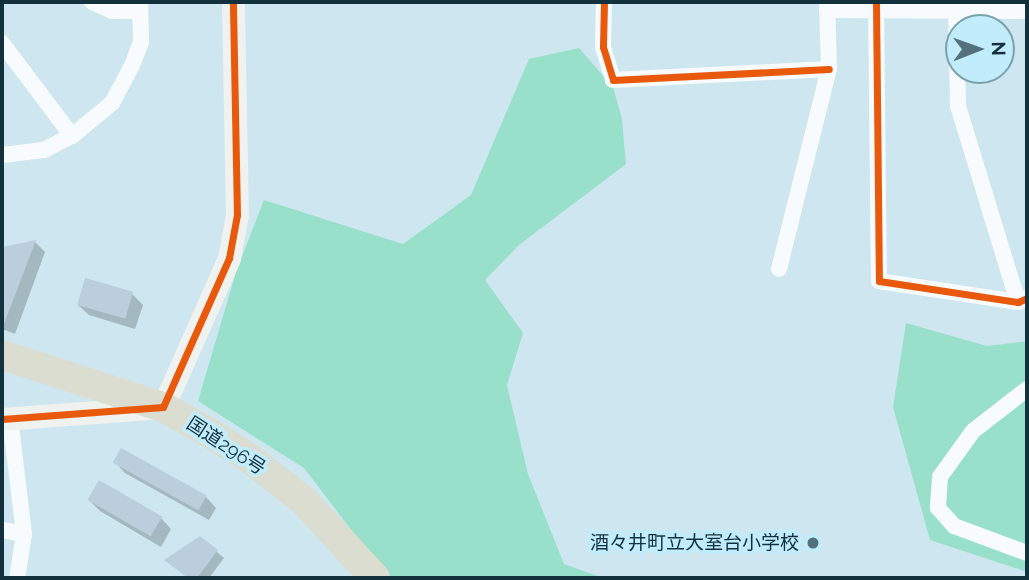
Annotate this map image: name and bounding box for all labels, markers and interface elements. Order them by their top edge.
north arrow [945,14,1015,84]
text: N [988,41,1010,56]
street label: 国道296号 [182,412,270,480]
place label: 酒々井町立大室台小学校 [590,532,799,554]
marker: 酒々井町立大室台小学校 [805,535,821,551]

